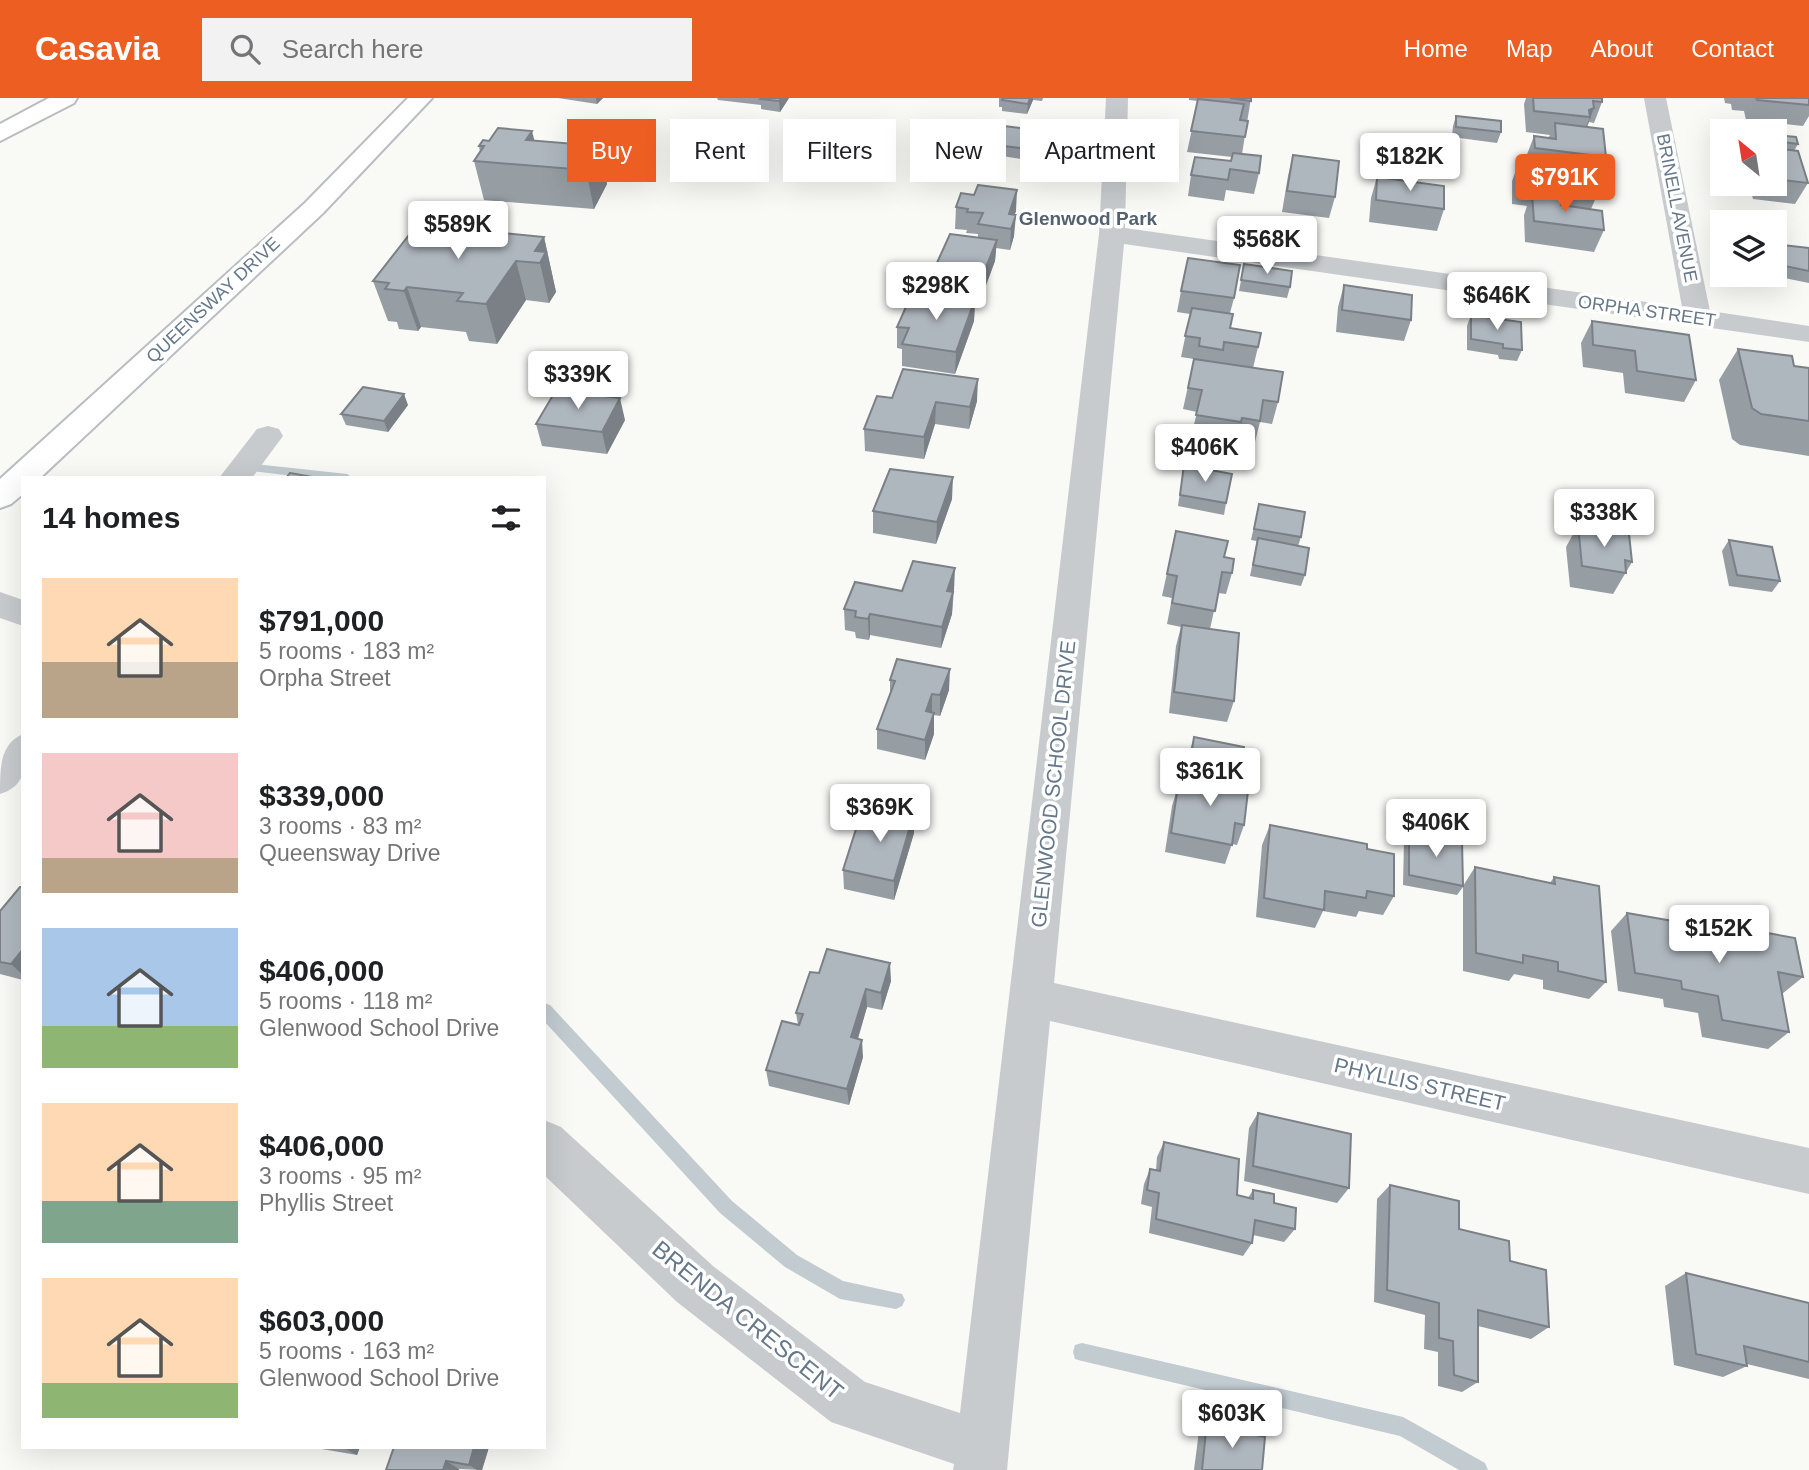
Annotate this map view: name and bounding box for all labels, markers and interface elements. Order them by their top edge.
search box [202,18,692,81]
text: Casavia [35,30,160,67]
icon: search [226,30,264,68]
text: Search here [282,34,423,64]
text: Home [1404,35,1468,62]
text: Map [1506,35,1553,62]
text: About [1591,35,1653,62]
text: Contact [1691,35,1774,62]
chip: Buy [567,119,656,182]
chip: Rent [670,119,769,182]
chip: Filters [783,119,896,182]
chip: New [910,119,1006,182]
chip: Apartment [1020,119,1179,182]
north arrow [1710,119,1787,196]
map controls [1710,119,1787,287]
street label: BRINELL AVENUE [1653,132,1701,284]
pin: $182K [1361,134,1459,193]
text: $182K [1376,143,1444,169]
pin: $791K [1516,155,1614,214]
text: $791K [1531,164,1599,190]
pin: $589K [409,202,507,261]
district label: Glenwood Park [1019,208,1158,229]
button: layers [1710,210,1787,287]
text: $589K [424,211,492,237]
pin: $568K [1218,216,1316,276]
text: $568K [1233,226,1301,252]
street label: QUEENSWAY DRIVE [142,233,284,367]
pin: $298K [887,262,985,322]
text: $298K [902,272,970,298]
pin: $646K [1448,272,1546,332]
text: $646K [1463,282,1531,308]
street label: ORPHA STREET [1577,291,1717,331]
pin: $339K [529,352,627,411]
text: $339K [544,361,612,387]
pin: $406K [1156,424,1254,484]
text: $406K [1171,434,1239,460]
pin: $338K [1555,490,1653,549]
icon: filters [487,499,525,537]
text: $338K [1570,499,1638,525]
text: 14 homes [42,501,180,534]
text: $791,000 [259,604,384,637]
icon: home [98,606,182,690]
text: 5 rooms · 183 m² [259,638,434,664]
street label: GLENWOOD SCHOOL DRIVE [1026,639,1080,929]
text: Orpha Street [259,665,391,691]
pin: $361K [1161,748,1259,808]
text: $361K [1176,758,1244,784]
text: $339,000 [259,779,384,812]
icon: home [98,781,182,865]
pin: $369K [831,784,929,844]
text: $369K [846,794,914,820]
pin: $406K [1387,800,1485,859]
text: $406K [1402,809,1470,835]
text: 3 rooms · 83 m² [259,813,421,839]
text: Queensway Drive [259,840,441,866]
pin: $152K [1670,906,1768,965]
text: $152K [1685,915,1753,941]
text: $406,000 [259,954,384,987]
icon: home [98,956,182,1040]
text: 5 rooms · 118 m² [259,988,432,1014]
text: Glenwood School Drive [259,1015,499,1041]
street label: PHYLLIS STREET [1332,1053,1508,1115]
text: $406,000 [259,1129,384,1162]
icon: home [98,1131,182,1215]
text: 3 rooms · 95 m² [259,1163,421,1189]
text: Phyllis Street [259,1190,393,1216]
street label: BRENDA CRESCENT [647,1235,849,1405]
text: $603,000 [259,1304,384,1337]
icon: home [98,1306,182,1390]
text: 5 rooms · 163 m² [259,1338,434,1364]
text: Glenwood School Drive [259,1365,499,1391]
pin: $603K [1183,1390,1281,1450]
text: $603K [1198,1400,1266,1426]

